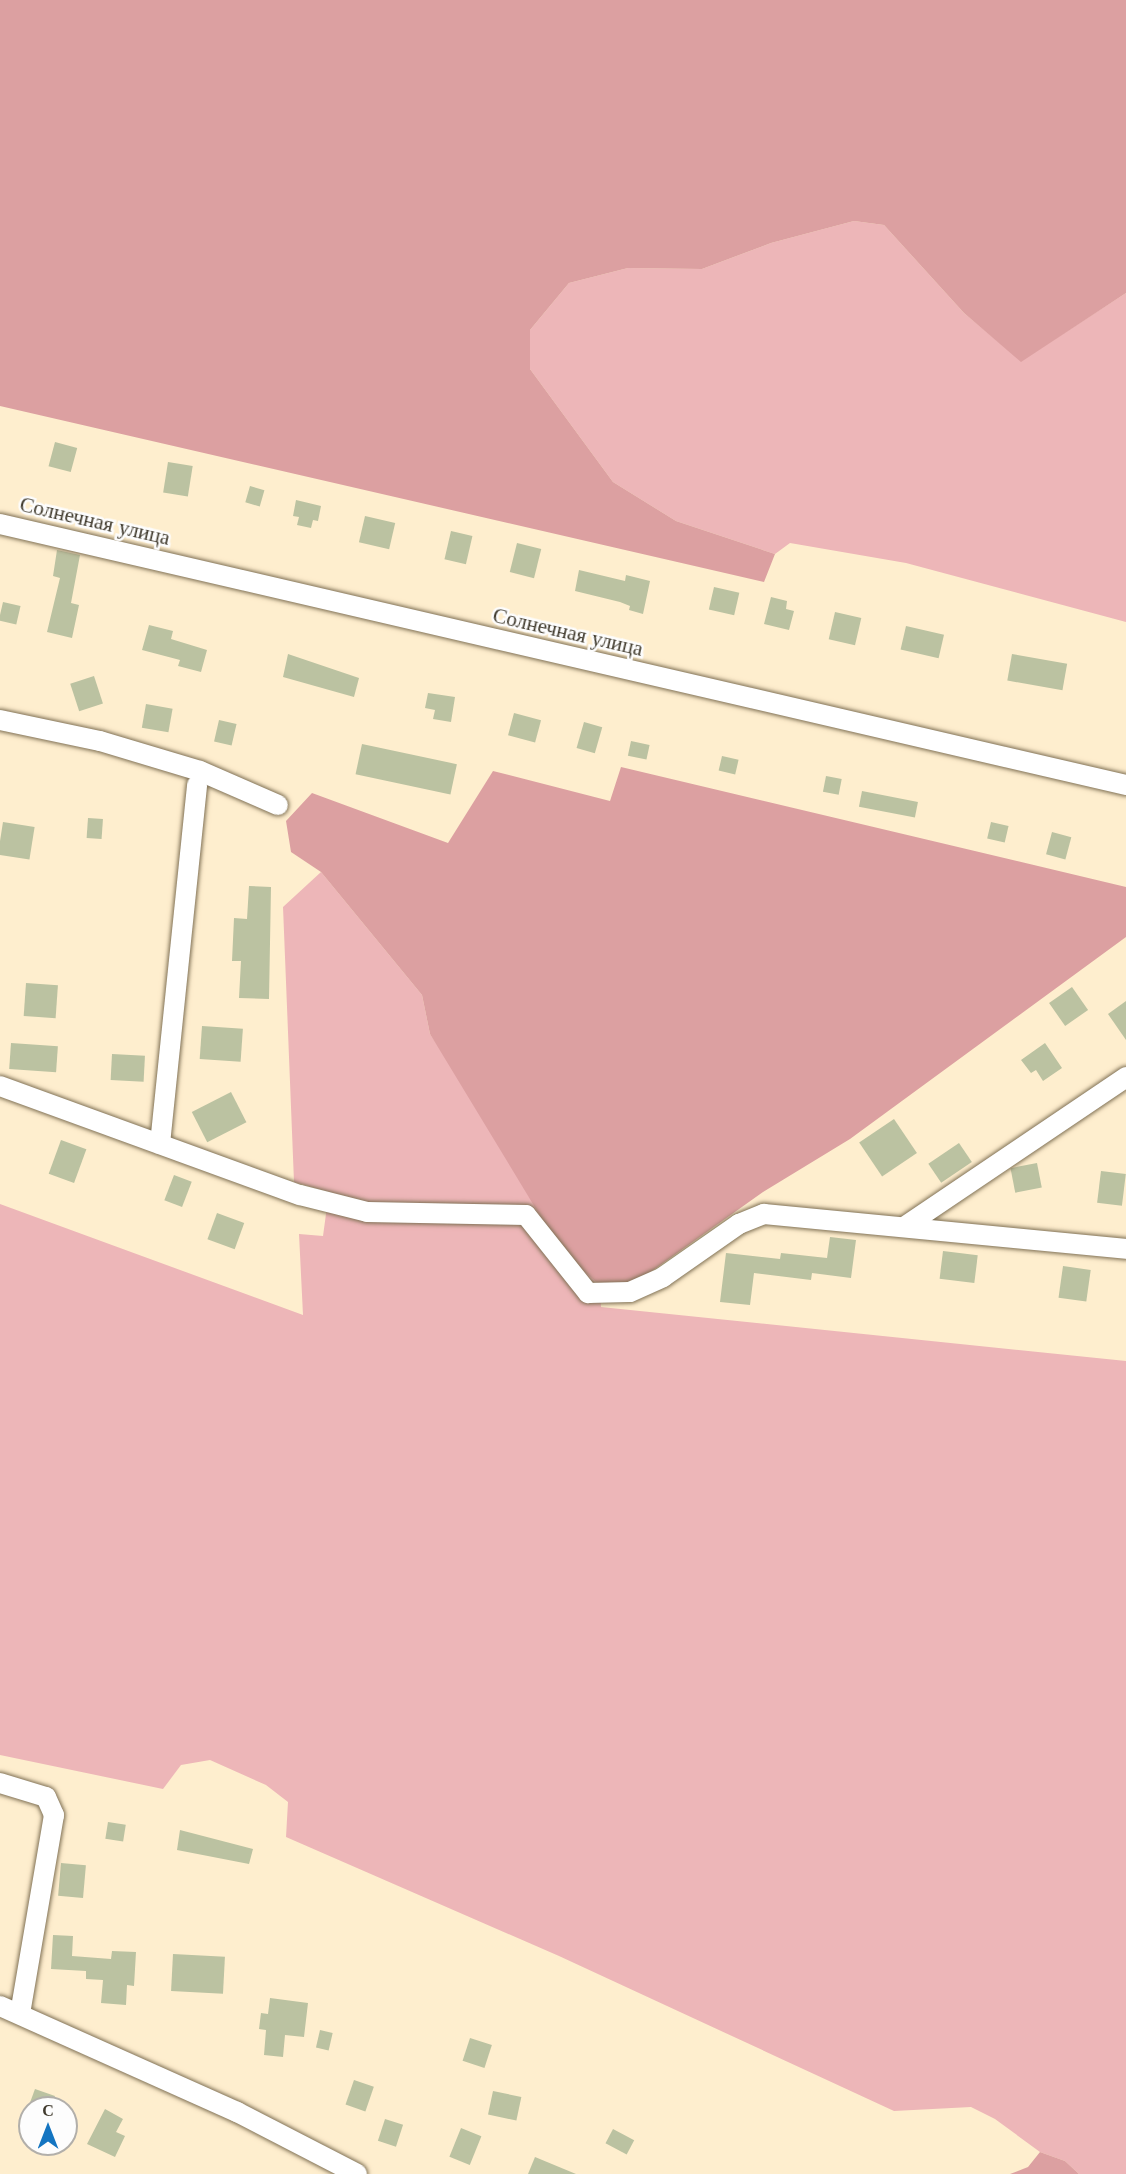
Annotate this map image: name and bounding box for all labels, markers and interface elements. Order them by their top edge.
street label: Солнечная улица [17,491,173,551]
street label: Солнечная улица [490,602,646,662]
north arrow [18,2096,78,2156]
text: С [42,2100,54,2120]

